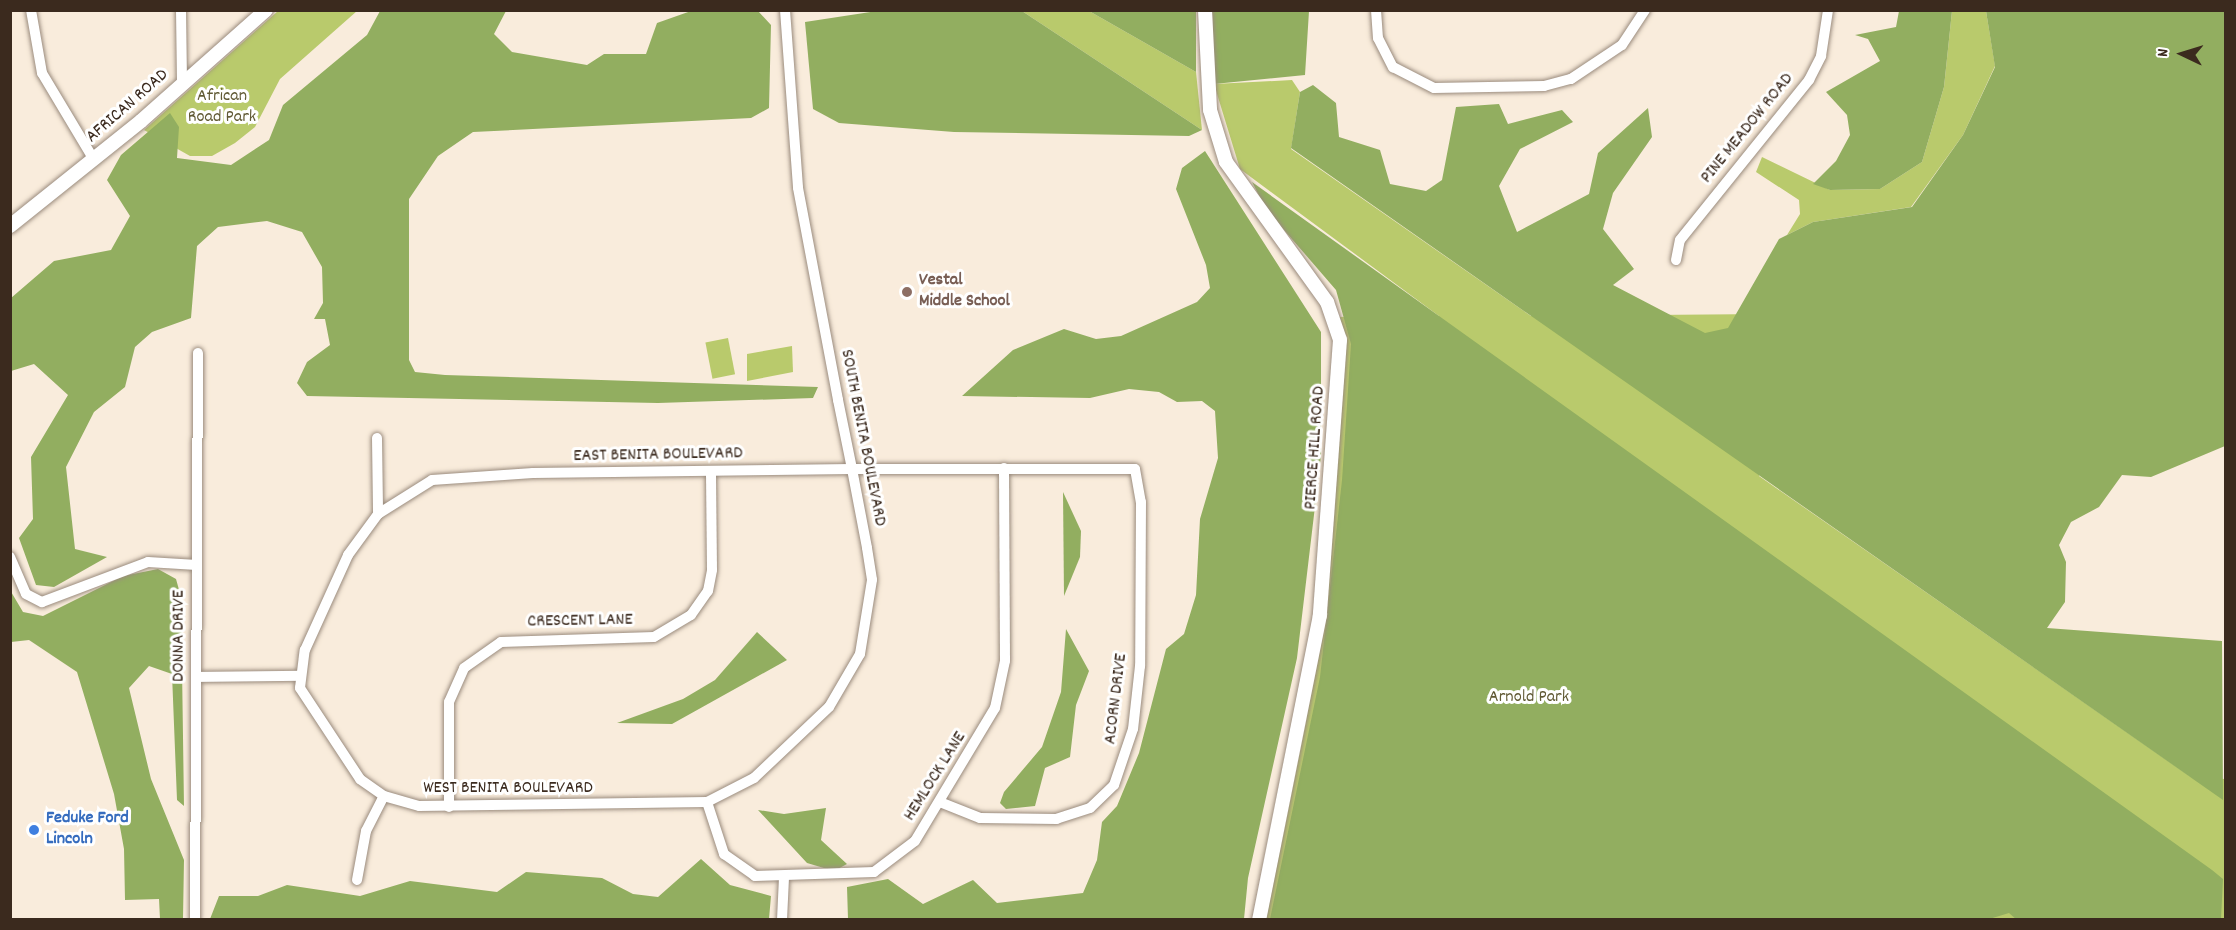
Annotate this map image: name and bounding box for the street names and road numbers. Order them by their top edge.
street label: AFRICAN ROAD [82,65,174,149]
street label: PINE MEADOW ROAD [1697,69,1799,189]
street label: SOUTH BENITA BOULEVARD [834,348,890,528]
street label: PIERCE HILL ROAD [1301,386,1331,510]
street label: EAST BENITA BOULEVARD [573,444,743,468]
street label: DONNA DRIVE [169,590,191,682]
street label: CRESCENT LANE [527,610,633,634]
street label: ACORN DRIVE [1101,652,1133,746]
street label: HEMLOCK LANE [900,728,972,826]
street label: WEST BENITA BOULEVARD [423,778,593,800]

